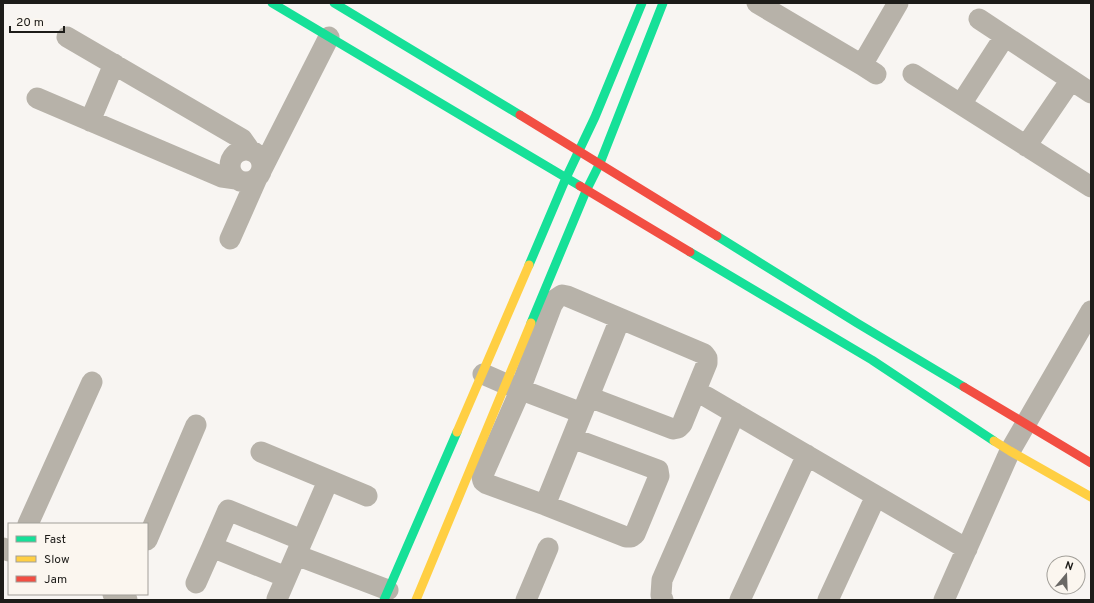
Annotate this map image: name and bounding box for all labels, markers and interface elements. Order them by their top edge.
scale bar [10,8,64,34]
text: 20 m [16,15,44,31]
legend [8,523,148,595]
text: Fast [44,532,66,548]
text: Slow [44,552,70,568]
north arrow [1046,555,1086,595]
text: N [1063,559,1075,574]
text: Jam [44,572,67,588]

